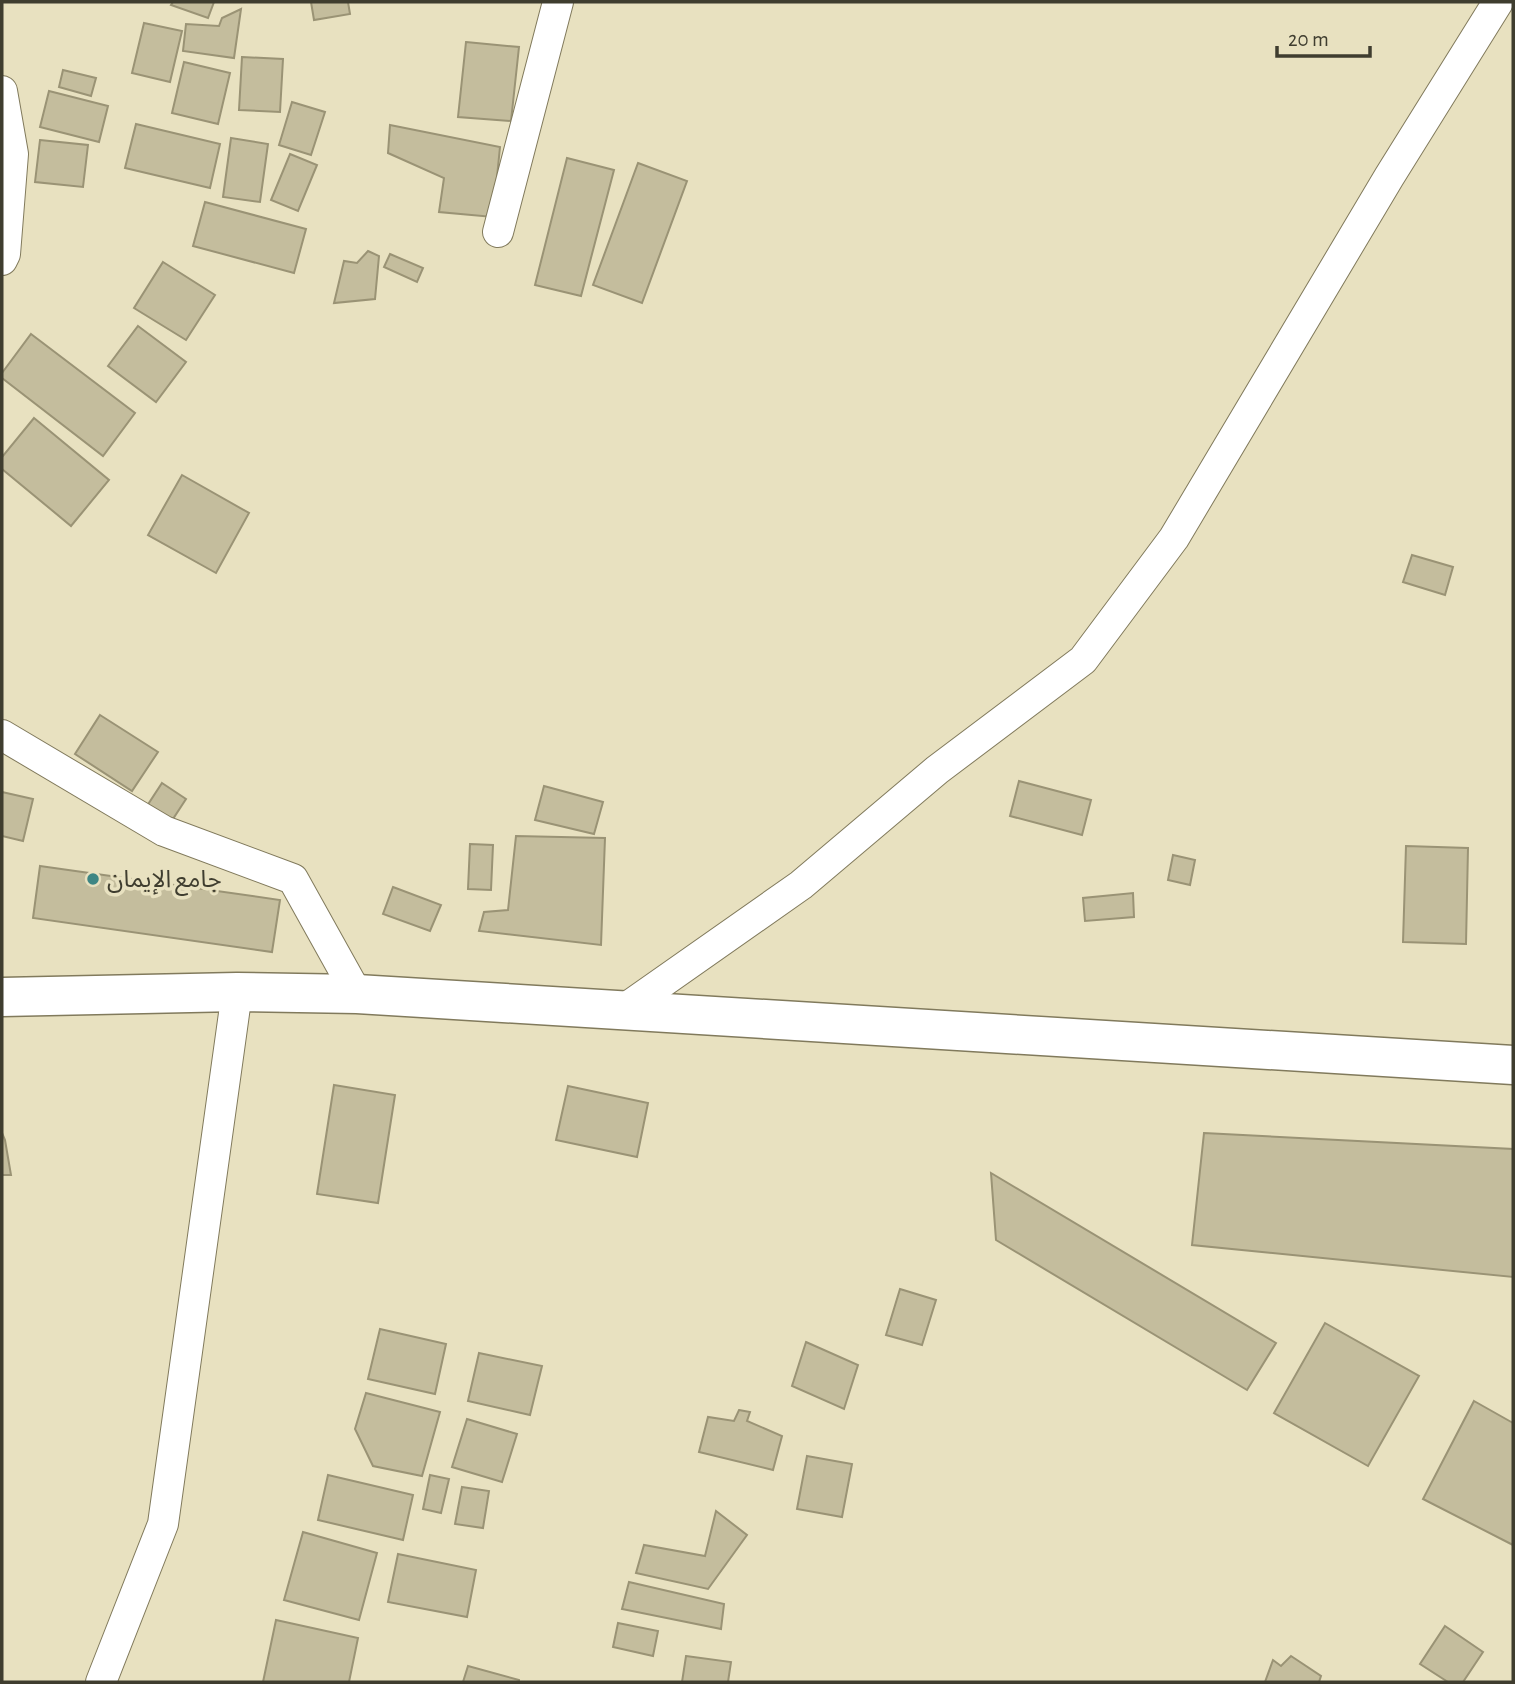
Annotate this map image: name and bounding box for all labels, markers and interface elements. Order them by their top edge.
scale bar [1277,14,1370,58]
text: 20 m [1288,29,1329,50]
place label: جامع الإيمان [107,868,222,896]
marker: جامع الإيمان [85,871,101,887]

